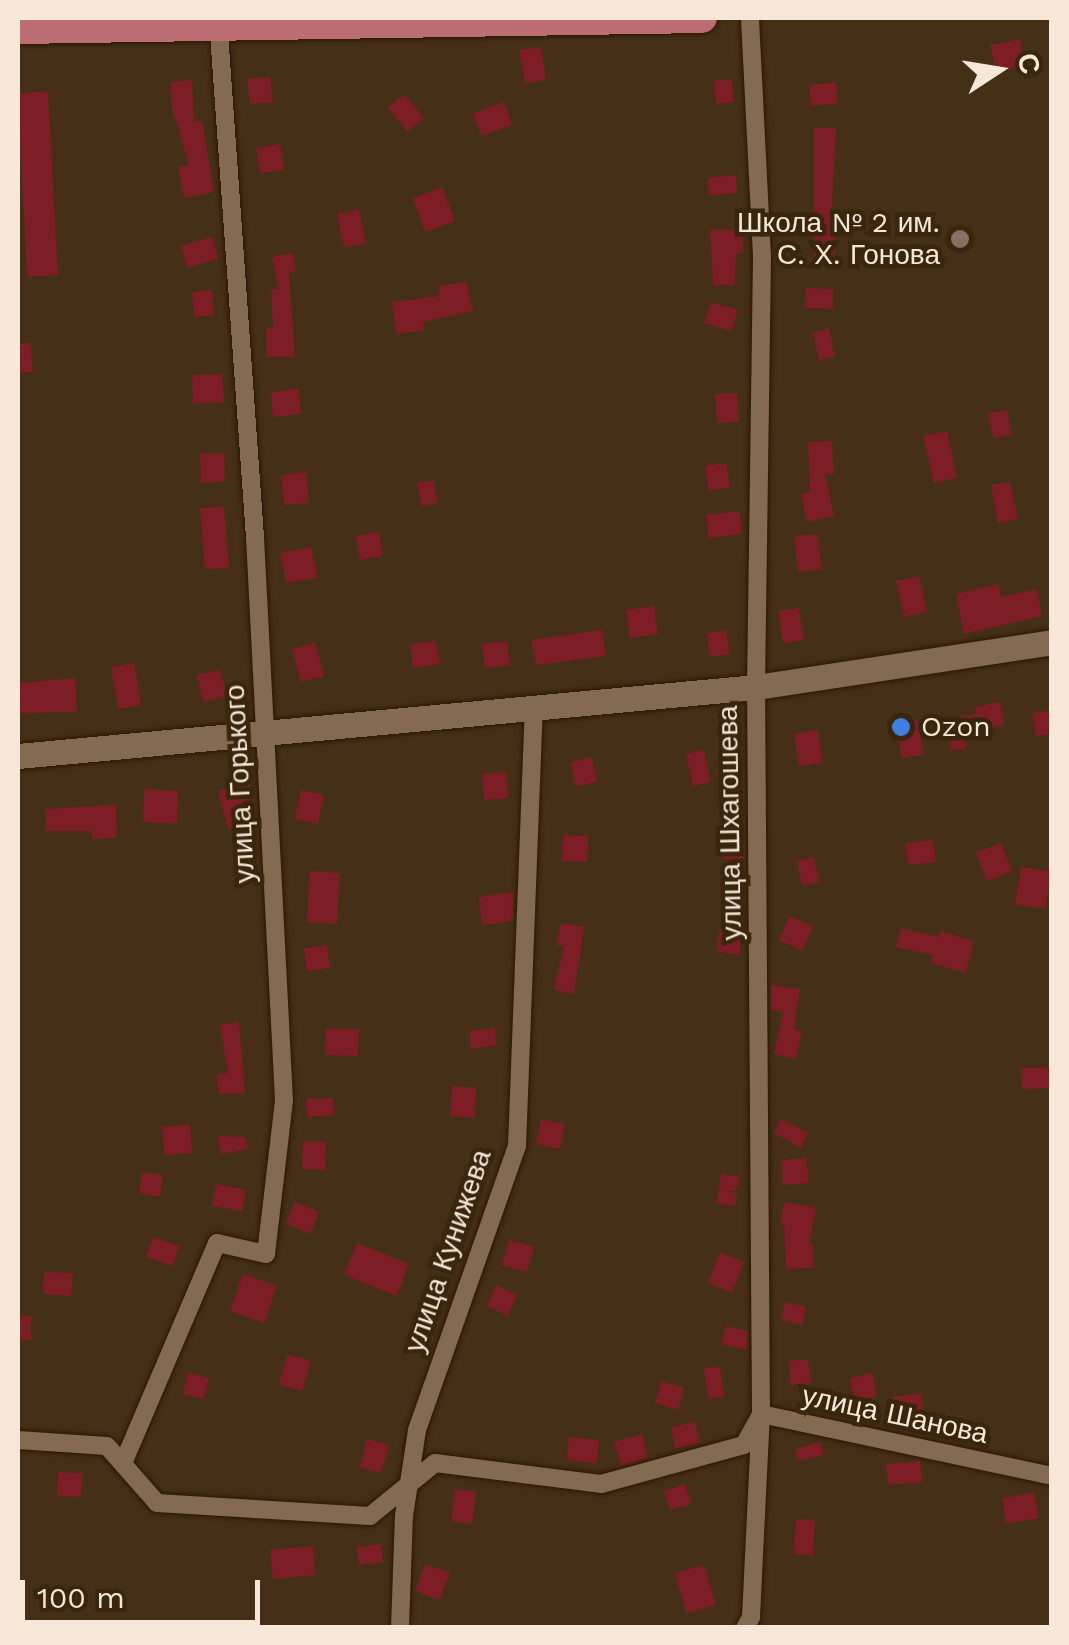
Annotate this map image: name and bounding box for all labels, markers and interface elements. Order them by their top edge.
north arrow [949,20,1049,120]
text: С [1011,50,1047,77]
place label: Школа № 2 им. С. Х. Гонова [737,206,940,272]
marker: Школа № 2 им. С. Х. Гонова [949,228,971,250]
street label: улица Горького [218,684,262,884]
street label: улица Шхагошева [711,705,749,941]
place label: Ozon [921,710,991,744]
marker: Ozon [890,716,912,738]
street label: улица Кунижева [398,1145,498,1357]
street label: улица Шанова [799,1379,991,1451]
scale bar [25,1560,265,1622]
text: 100 m [37,1580,125,1615]

